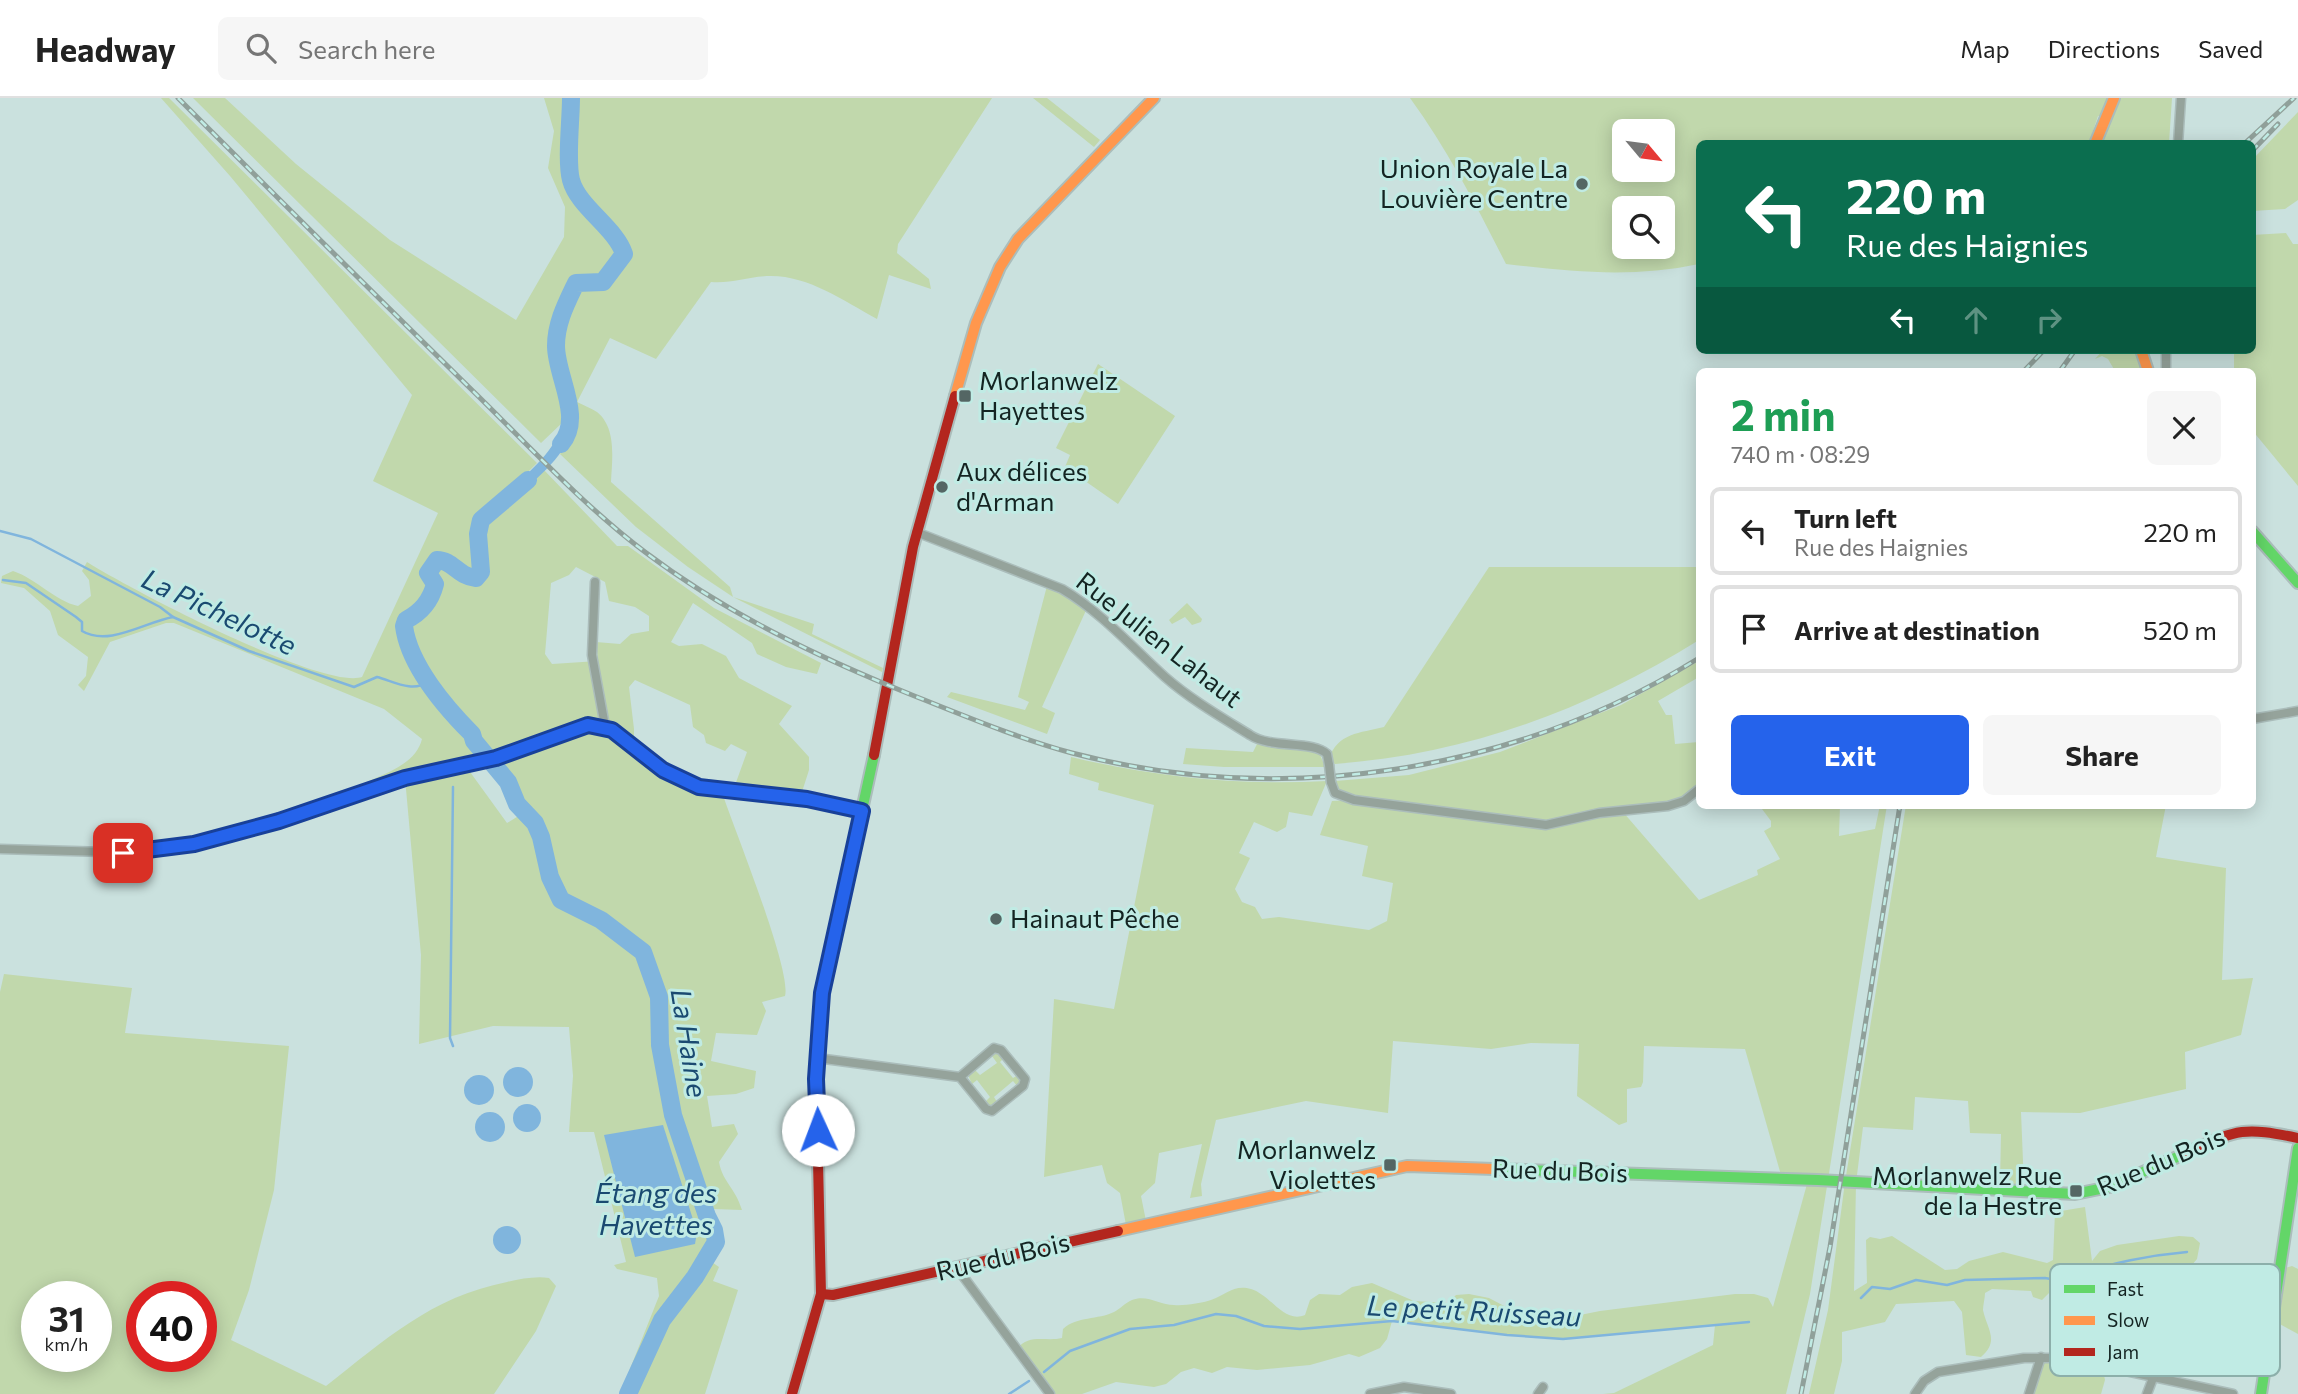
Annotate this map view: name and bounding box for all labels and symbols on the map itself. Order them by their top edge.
north arrow [1612,119,1675,182]
place label: Union Royale La Louvière Centre [1380,152,1568,213]
marker: Union Royale La Louvière Centre [1574,176,1590,192]
place label: Morlanwelz Hayettes [979,364,1118,425]
marker: Morlanwelz Hayettes [957,388,973,404]
place label: Aux délices d'Arman [956,455,1087,516]
marker: Aux délices d'Arman [934,479,950,495]
water label: La Pichelotte [137,561,302,662]
street label: Rue Julien Lahaut [1071,565,1249,713]
pin [93,823,153,883]
place label: Hainaut Pêche [1010,902,1179,933]
marker: Hainaut Pêche [988,911,1004,927]
water label: La Haine [665,986,715,1100]
position arrow [781,1093,855,1167]
street label: Rue du Bois [2092,1120,2229,1201]
place label: Morlanwelz Violettes [1237,1133,1376,1194]
street label: Rue du Bois [1492,1152,1628,1187]
marker: Morlanwelz Violettes [1382,1157,1398,1173]
place label: Morlanwelz Rue de la Hestre [1872,1159,2062,1220]
water label: Étang des Havettes [595,1175,717,1241]
marker: Morlanwelz Rue de la Hestre [2068,1183,2084,1199]
street label: Rue du Bois [933,1225,1072,1286]
legend [2050,1264,2280,1376]
text: Fast [2107,1277,2144,1300]
speed limit sign: 40 [126,1281,217,1372]
water label: Le petit Ruisseau [1366,1287,1583,1333]
text: Slow [2107,1308,2149,1331]
text: Jam [2107,1340,2139,1363]

